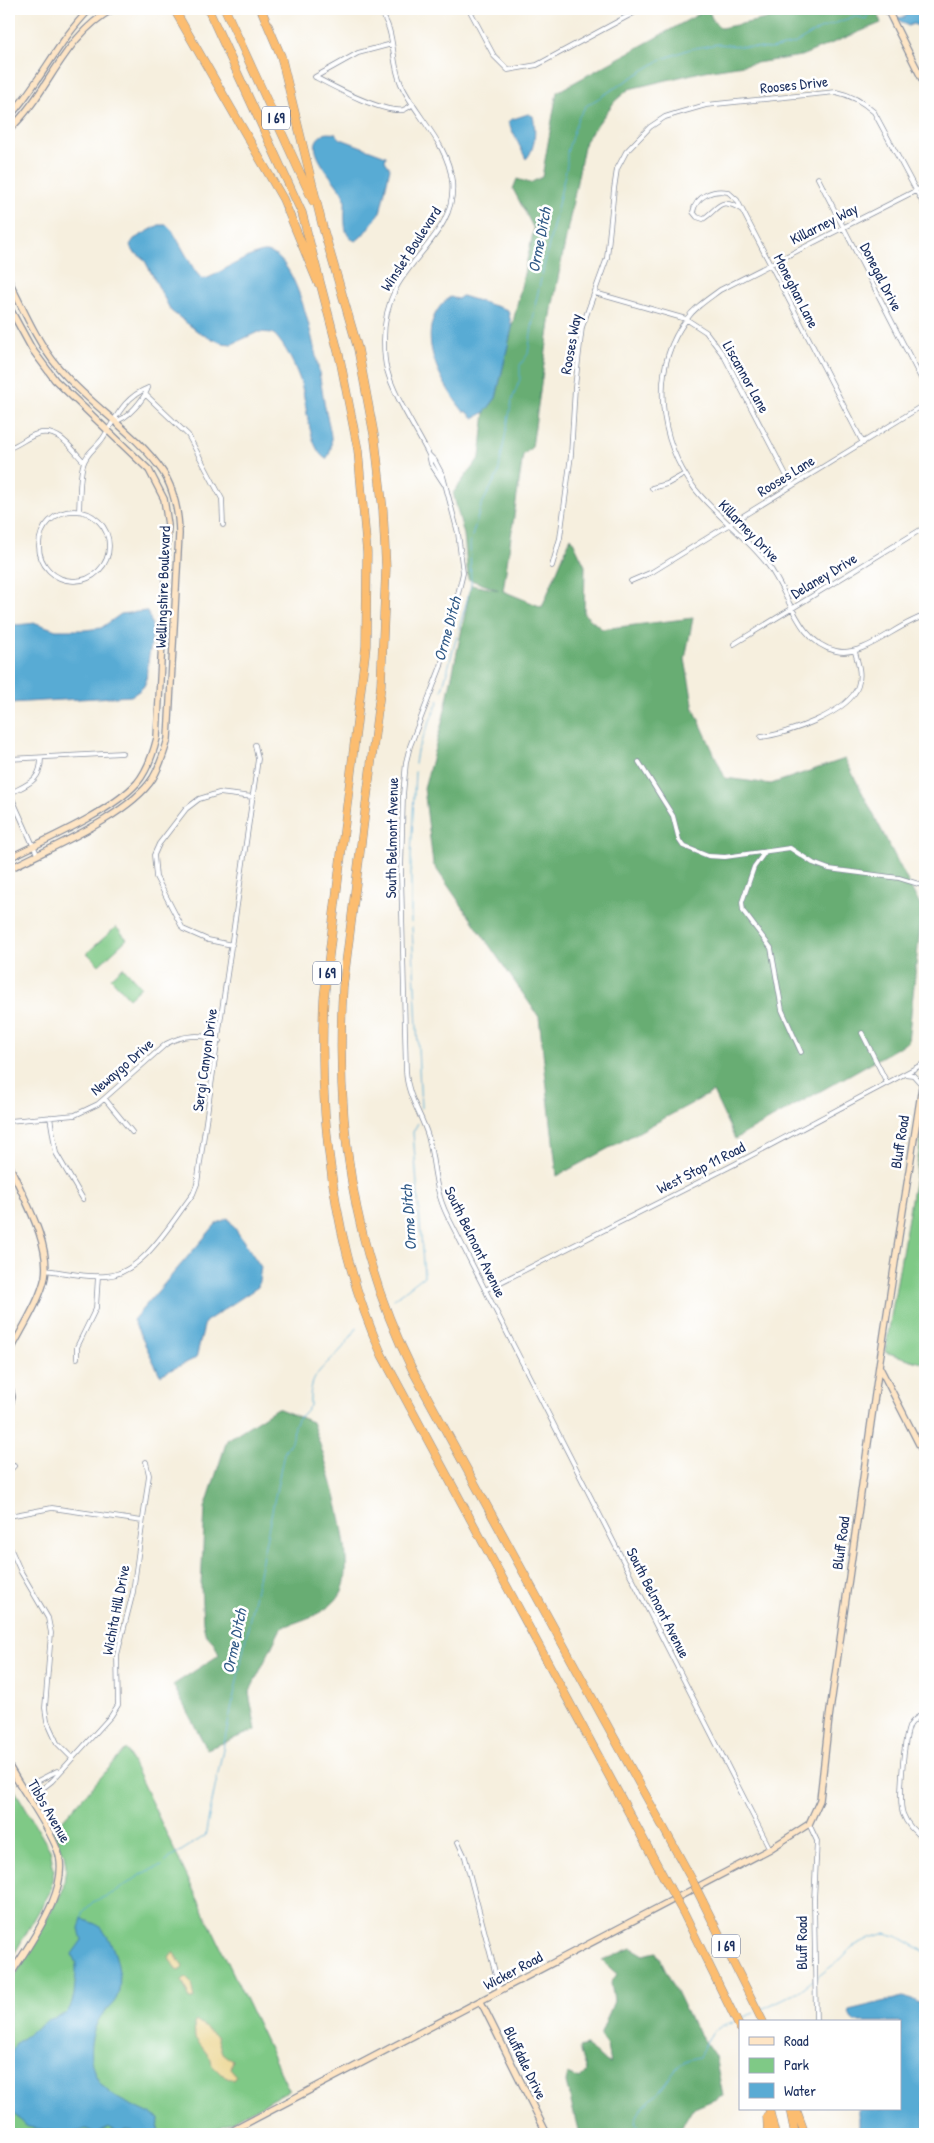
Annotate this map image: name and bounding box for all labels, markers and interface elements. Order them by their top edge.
street label: Rooses Drive [759,70,829,99]
road number: I 69 [262,106,290,130]
street label: Killarney Way [786,198,861,250]
street label: Winslet Boulevard [375,202,446,295]
water label: Orme Ditch [522,204,556,274]
street label: Donegal Drive [855,239,908,315]
street label: Moneghan Lane [769,250,824,332]
street label: Rooses Way [555,312,586,376]
street label: Liscannor Lane [718,337,775,417]
street label: Rooses Lane [753,450,818,501]
street label: Killarney Drive [714,495,785,567]
street label: Wellingshire Boulevard [150,525,175,648]
street label: Delaney Drive [787,548,861,604]
water label: Orme Ditch [428,593,466,664]
street label: South Belmont Avenue [380,777,403,899]
road number: I 69 [313,961,341,984]
street label: Sergi Canyon Drive [187,1007,222,1113]
street label: Newaygo Drive [86,1033,158,1100]
street label: Bluff Road [885,1114,914,1170]
street label: West Stop 11 Road [653,1136,749,1199]
water label: Orme Ditch [395,1183,421,1251]
street label: South Belmont Avenue [439,1183,511,1301]
street label: Bluff Road [826,1515,855,1571]
street label: South Belmont Avenue [622,1544,695,1662]
street label: Wichita Hill Drive [97,1563,135,1657]
water label: Orme Ditch [216,1605,252,1675]
street label: Tibbs Avenue [23,1775,76,1846]
street label: Bluff Road [791,1916,812,1970]
road number: I 69 [712,1934,740,1958]
street label: Wicker Road [479,1946,546,1995]
legend [739,2020,902,2110]
street label: Bluffdale Drive [499,2023,552,2103]
text: Road [784,2030,809,2051]
text: Park [784,2054,809,2075]
text: Water [784,2080,816,2101]

